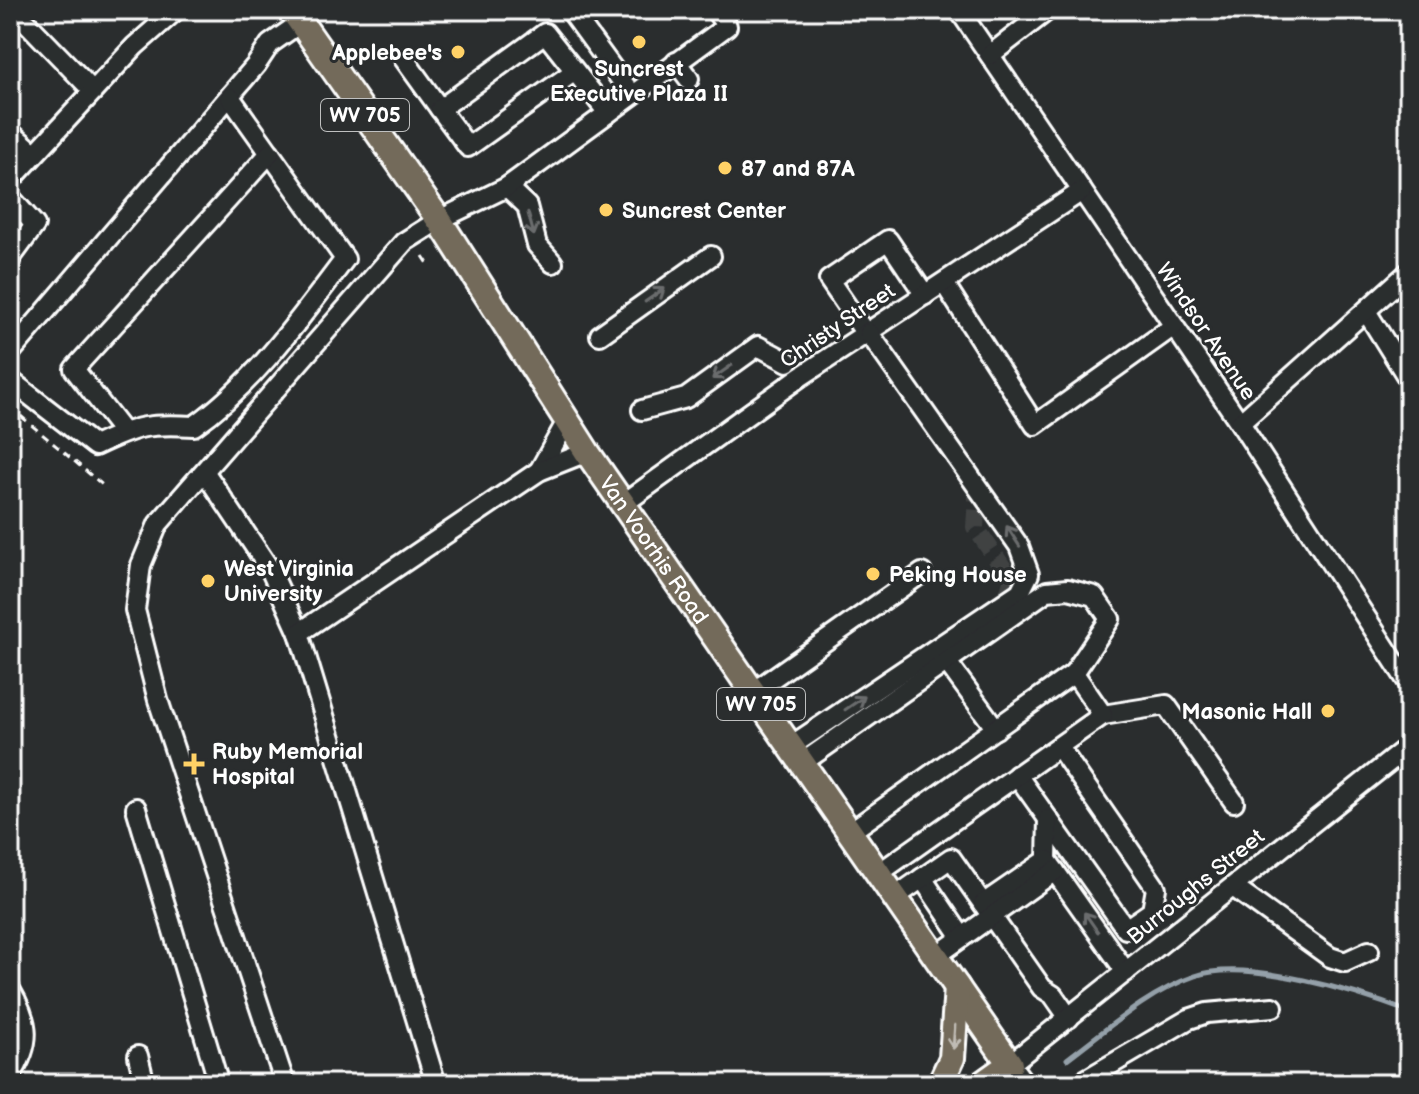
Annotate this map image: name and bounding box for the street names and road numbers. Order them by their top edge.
road number: WV 705 [321,99,409,131]
street label: Windsor Avenue [1150,258,1262,406]
street label: Christy Street [775,278,901,375]
street label: Van Voorhis Road [592,471,714,630]
road number: WV 705 [717,688,805,720]
street label: Burroughs Street [1122,823,1270,951]

